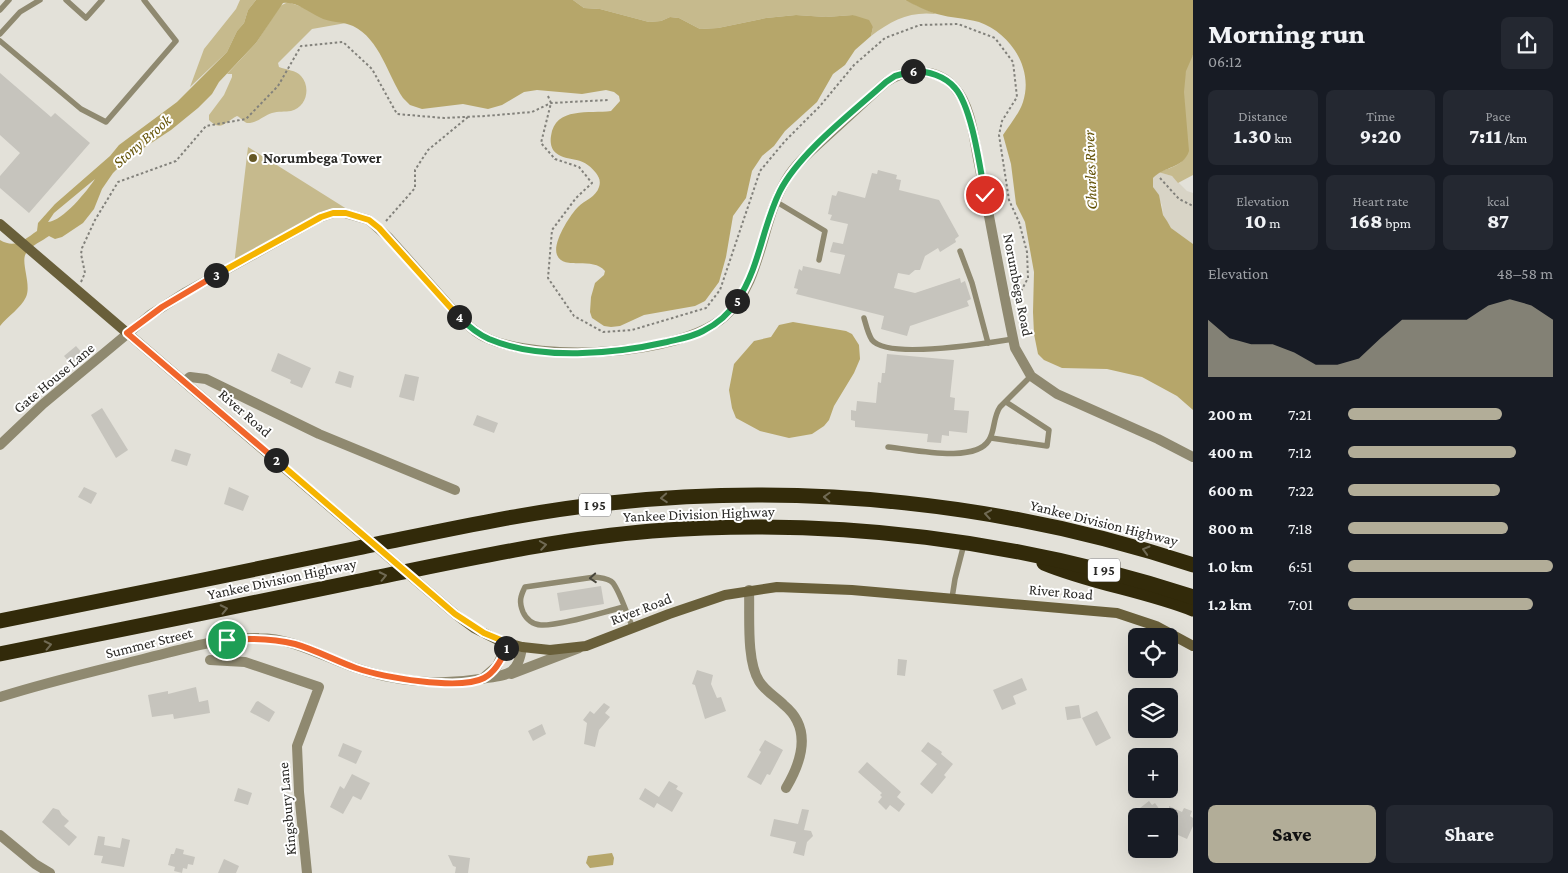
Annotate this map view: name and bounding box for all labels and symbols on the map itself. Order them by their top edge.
pin: 6 [900,58,926,84]
water label: Stony Brook [109,111,176,172]
water label: Charles River [1080,130,1100,210]
place label: Norumbega Tower [263,150,382,166]
marker: Norumbega Tower [247,152,259,164]
pin [964,174,1006,216]
street label: Norumbega Road [999,232,1036,338]
pin: 3 [204,262,228,288]
pin: 5 [724,288,750,314]
pin: 4 [446,304,472,330]
street label: Gate House Lane [10,339,98,416]
street label: River Road [216,386,275,440]
pin: 2 [264,448,288,472]
one-way arrow [822,491,830,502]
one-way arrow [660,493,668,504]
road number: I 95 [579,494,611,516]
street label: Yankee Division Highway [1028,497,1180,550]
street label: Yankee Division Highway [623,503,775,526]
one-way arrow [984,510,992,520]
one-way arrow [539,540,547,551]
one-way arrow [1143,546,1151,556]
street label: Yankee Division Highway [206,555,358,604]
road number: I 95 [1088,558,1120,582]
one-way arrow [379,571,388,582]
one-way arrow [588,573,596,584]
street label: River Road [1028,581,1094,603]
street label: River Road [608,590,674,628]
one-way arrow [220,604,229,614]
pin [206,619,248,661]
street label: Summer Street [104,624,195,662]
pin: 1 [494,636,518,660]
one-way arrow [43,640,52,650]
street label: Kingsbury Lane [275,761,300,856]

